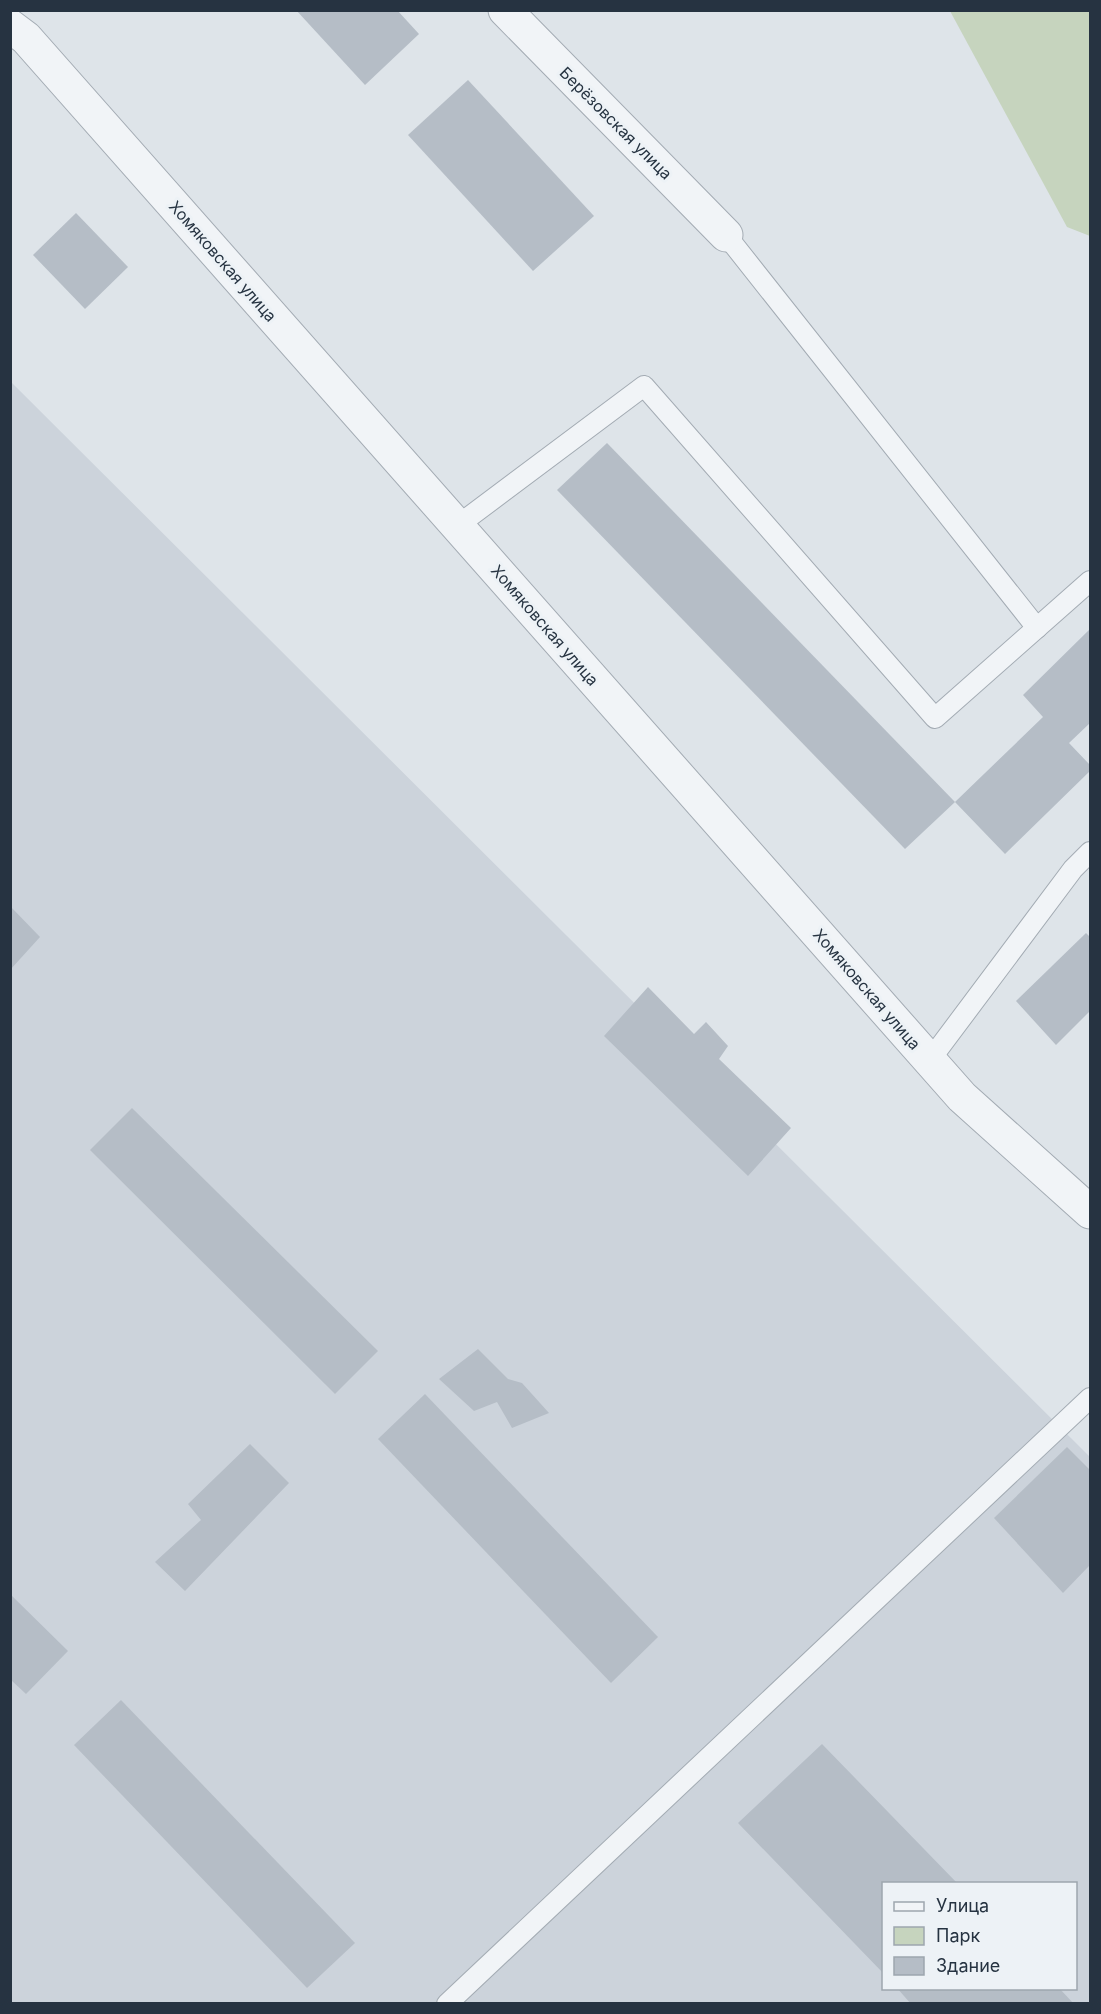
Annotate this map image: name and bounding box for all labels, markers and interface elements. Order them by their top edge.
street label: Берёзовская улица [556,63,676,183]
street label: Хомяковская улица [165,196,281,326]
street label: Хомяковская улица [487,560,603,690]
street label: Хомяковская улица [809,924,925,1054]
legend [882,1882,1077,1990]
text: Улица [936,1895,989,1916]
text: Парк [936,1925,981,1946]
text: Здание [936,1955,1000,1976]

